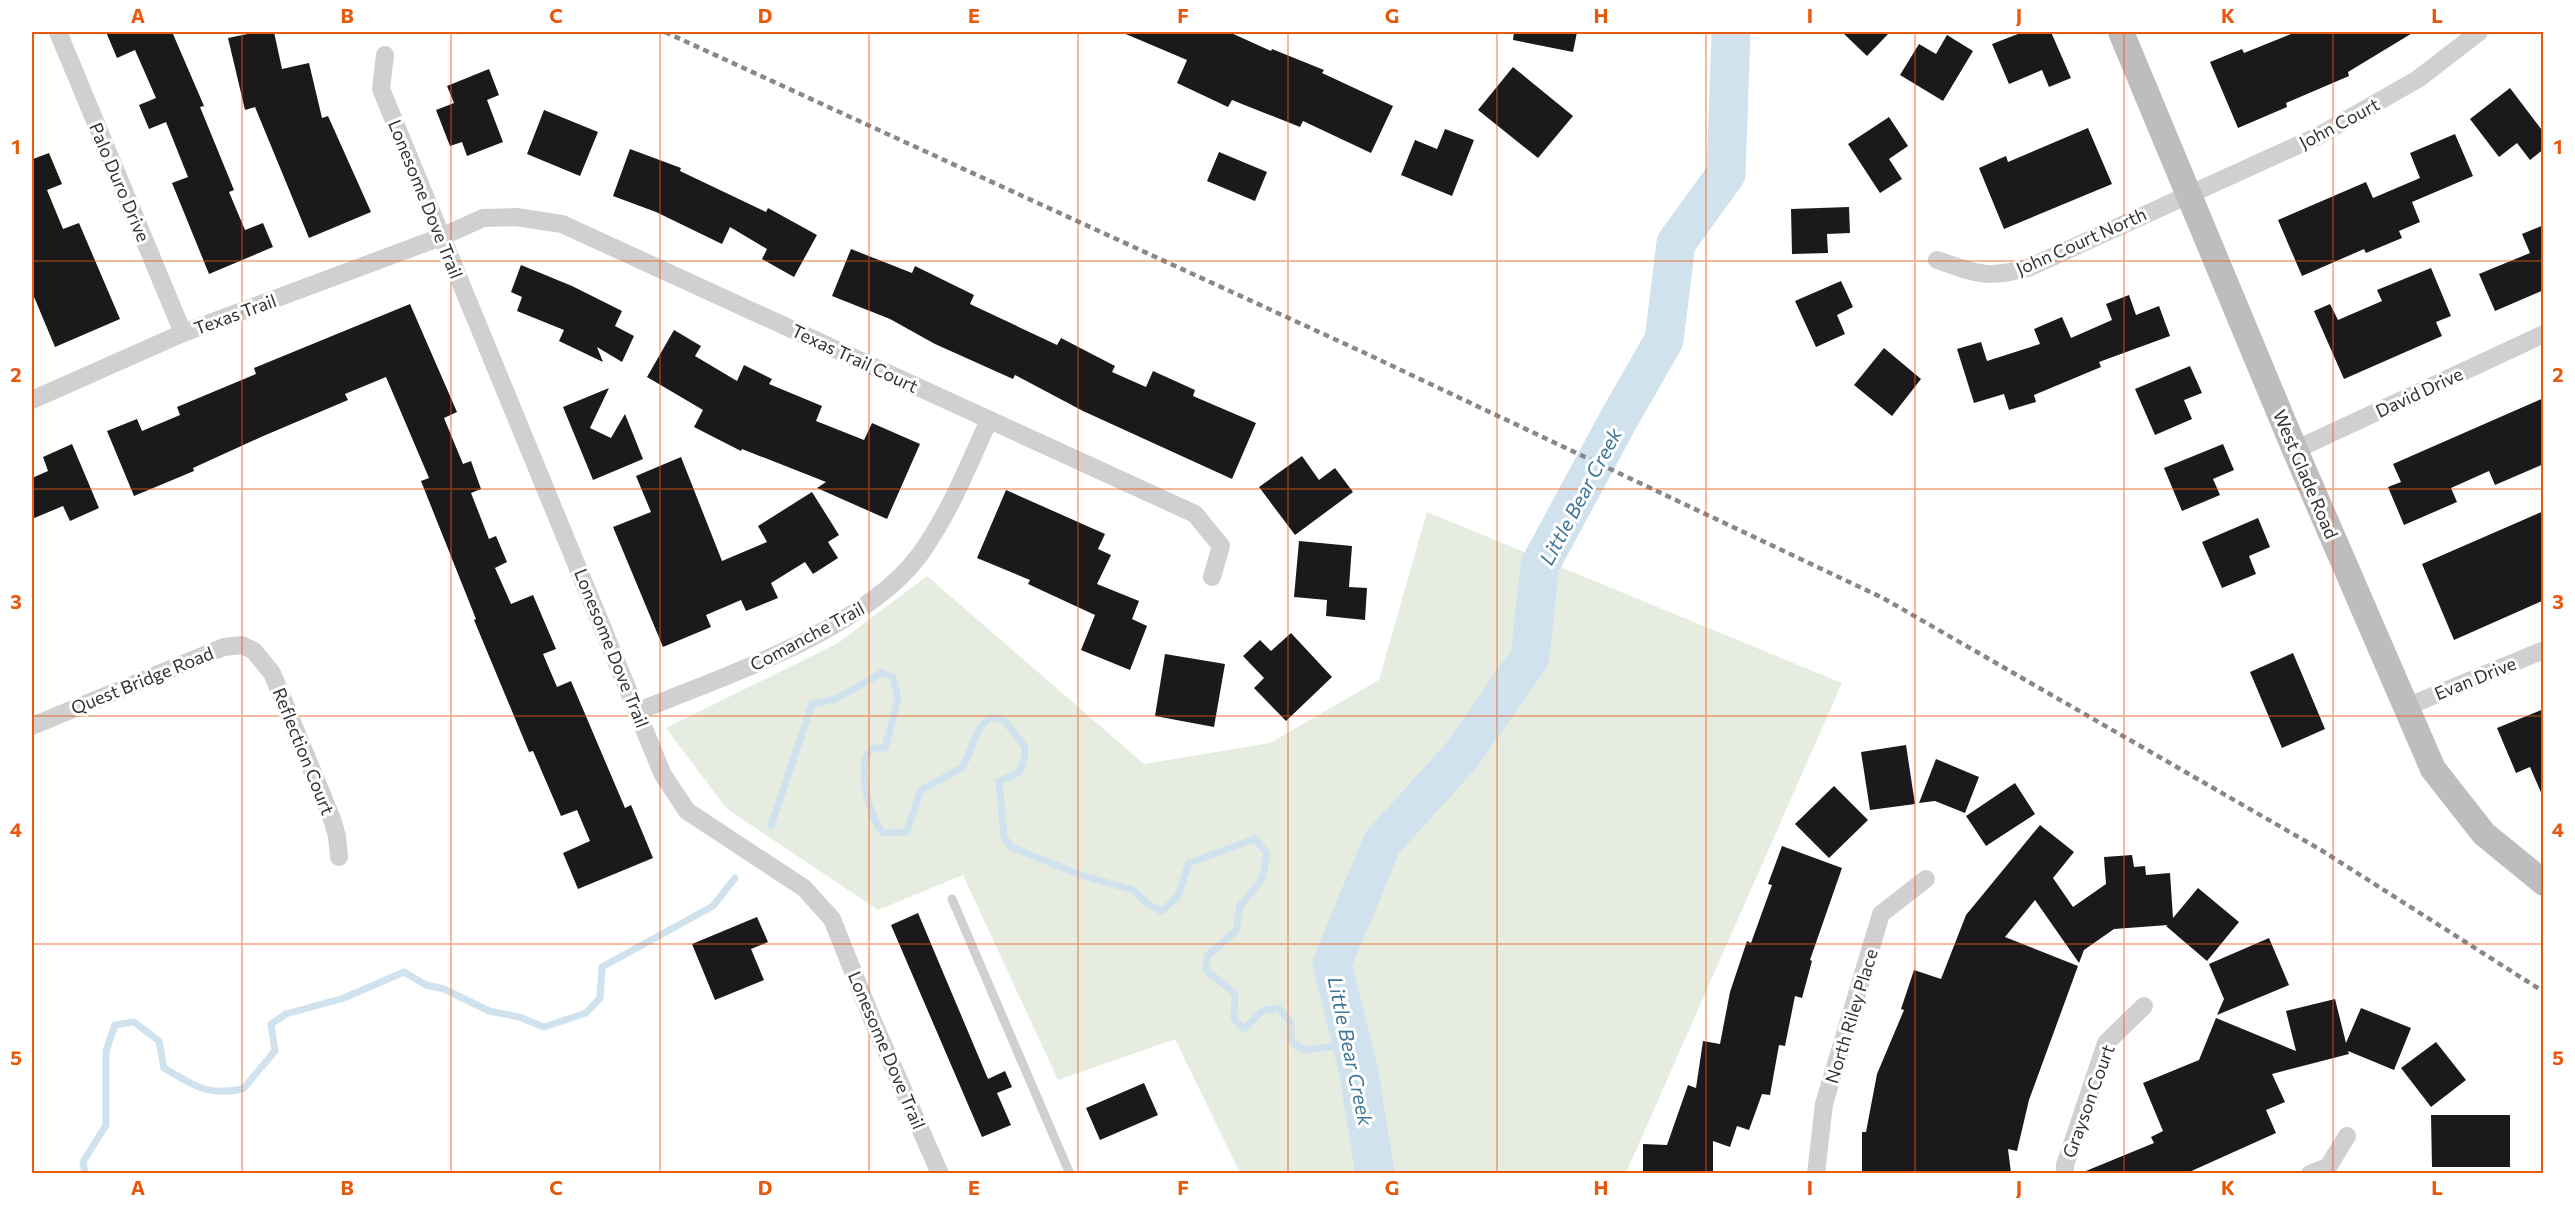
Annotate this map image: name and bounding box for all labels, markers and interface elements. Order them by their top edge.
text: A [131,3,145,27]
text: B [340,3,354,27]
text: C [549,3,563,27]
text: D [758,3,772,27]
text: E [968,3,980,27]
text: F [1177,3,1189,27]
text: G [1385,3,1399,27]
text: H [1594,3,1609,27]
text: I [1807,3,1813,27]
text: J [2016,3,2022,27]
text: K [2221,3,2235,27]
text: L [2431,3,2443,27]
street label: John Court [2295,93,2383,153]
street label: Lonesome Dove Trail [384,116,468,282]
street label: Palo Duro Drive [85,119,155,245]
text: 1 [11,134,21,158]
text: 1 [2553,134,2563,158]
street label: John Court North [2012,202,2150,280]
street label: Texas Trail [191,289,279,339]
street label: Texas Trail Court [788,319,922,397]
text: 2 [10,362,22,386]
street label: David Drive [2372,362,2466,422]
text: 2 [2552,362,2564,386]
street label: West Glade Road [2269,406,2343,542]
water label: Little Bear Creek [1534,422,1627,569]
street label: Lonesome Dove Trail [570,565,654,731]
text: 3 [10,589,22,613]
text: 3 [2552,589,2564,613]
street label: Comanche Trail [746,597,868,675]
street label: Quest Bridge Road [68,641,216,719]
street label: Evan Drive [2431,652,2519,704]
street label: Reflection Court [268,684,340,818]
text: 4 [10,817,22,841]
text: 4 [2552,817,2564,841]
street label: North Riley Place [1820,946,1882,1086]
street label: Lonesome Dove Trail [844,968,930,1132]
water label: Little Bear Creek [1324,974,1379,1129]
street label: Grayson Court [2057,1041,2119,1161]
text: 5 [10,1045,22,1069]
text: 5 [2552,1045,2564,1069]
text: A [131,1175,145,1199]
text: B [340,1175,354,1199]
text: C [549,1175,563,1199]
text: D [758,1175,772,1199]
text: E [968,1175,980,1199]
text: F [1177,1175,1189,1199]
text: G [1385,1175,1399,1199]
text: H [1594,1175,1609,1199]
text: I [1807,1175,1813,1199]
text: J [2016,1175,2022,1199]
text: K [2221,1175,2235,1199]
text: L [2431,1175,2443,1199]

